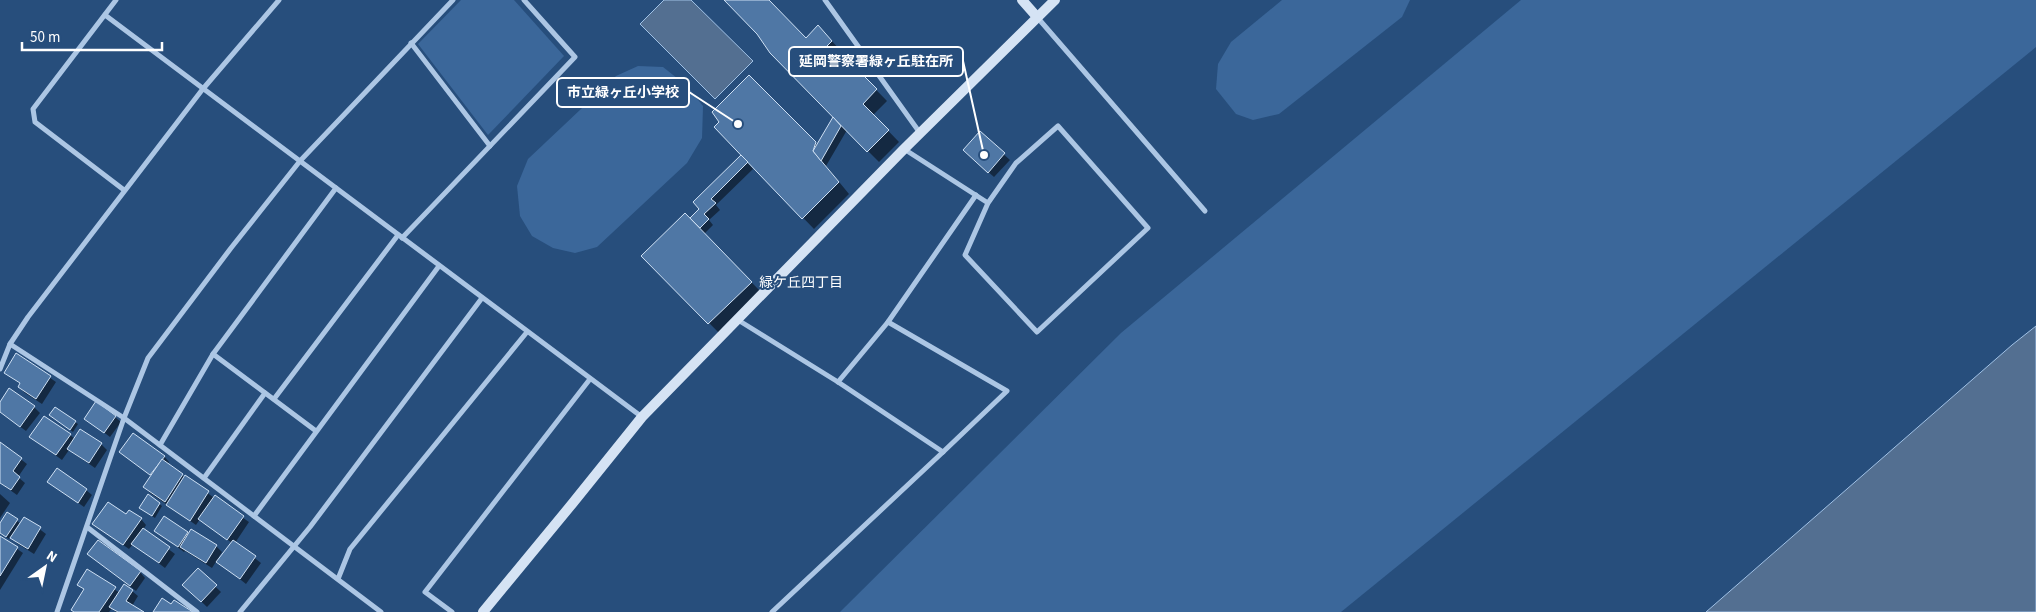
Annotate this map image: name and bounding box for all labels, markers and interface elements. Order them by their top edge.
scale bar [22,20,162,52]
text: 50 m [30,27,60,48]
callout: 延岡警察署緑ヶ丘駐在所 [789,47,963,76]
text: 延岡警察署緑ヶ丘駐在所 [799,52,953,72]
callout: 市立緑ヶ丘小学校 [557,78,689,107]
text: 市立緑ヶ丘小学校 [567,83,679,103]
district label: 緑ケ丘四丁目 [759,273,843,293]
north arrow [20,542,70,592]
text: N [42,546,61,568]

